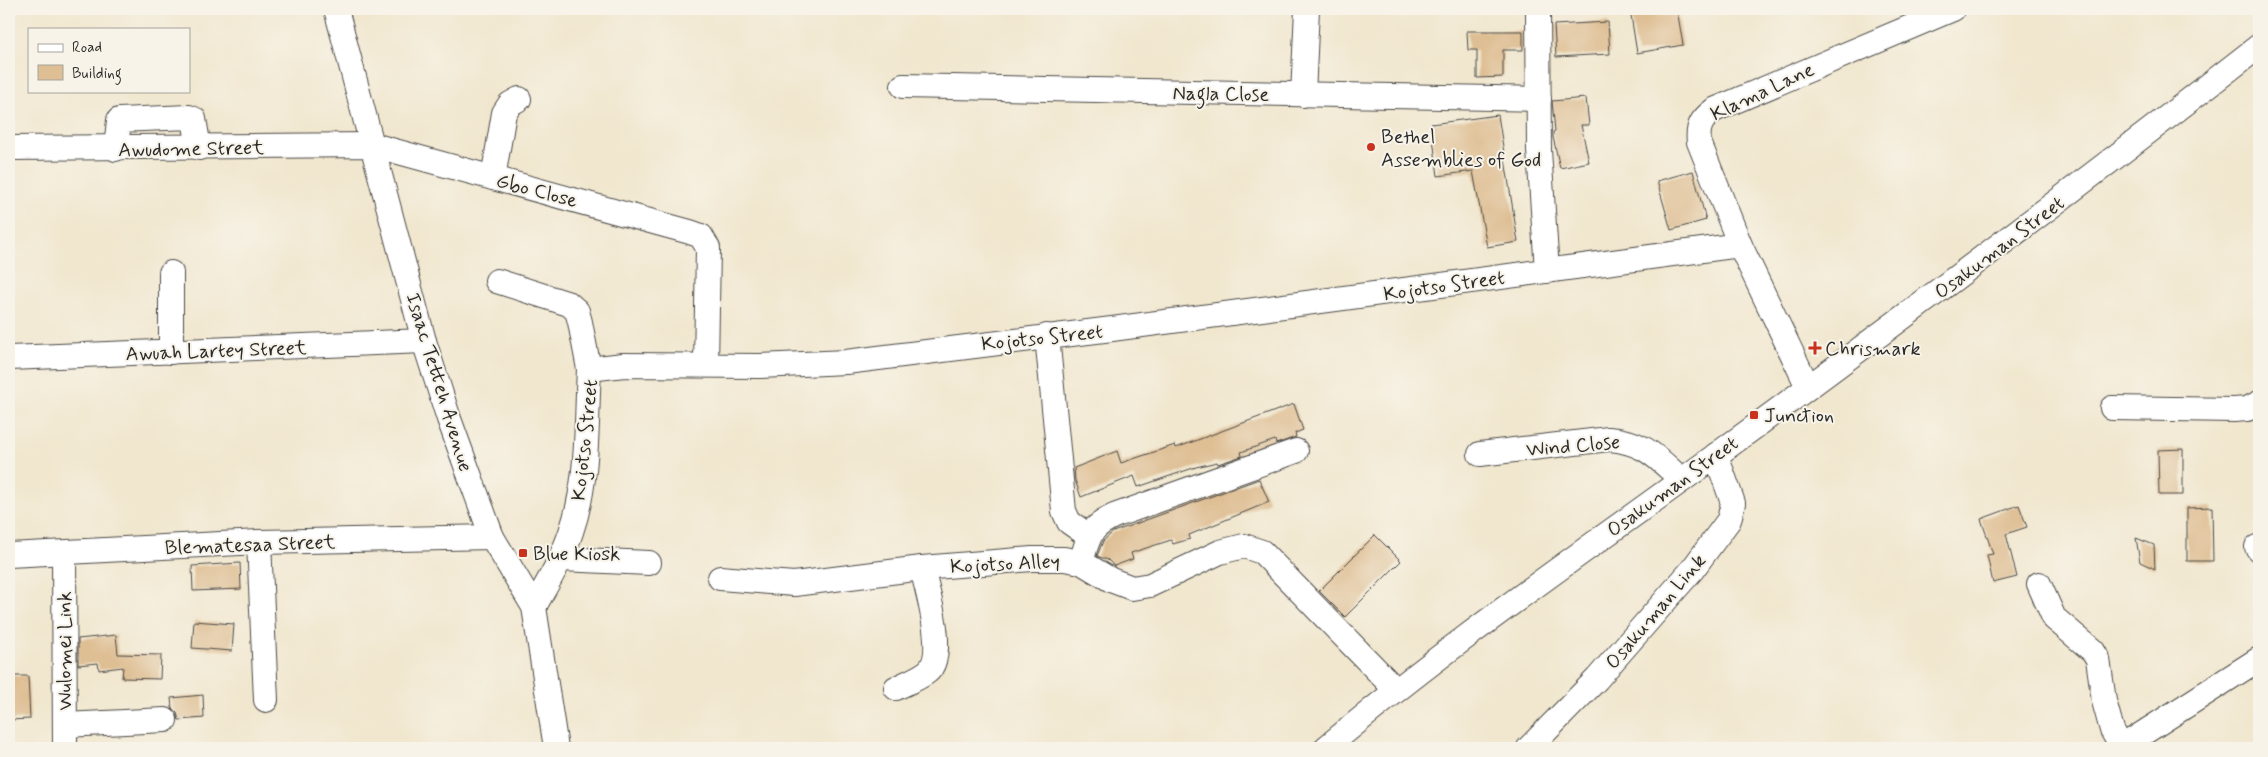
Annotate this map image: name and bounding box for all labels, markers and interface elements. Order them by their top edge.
legend [28,28,190,92]
text: Road [72,38,102,58]
street label: Klama Lane [1706,57,1819,128]
text: Building [72,64,122,85]
street label: Nagla Close [1172,80,1270,111]
place label: Bethel Assemblies of God [1381,124,1541,174]
street label: Awudome Street [118,135,264,164]
marker: Bethel Assemblies of God [1365,141,1377,153]
street label: Gbo Close [493,168,580,215]
street label: Osakuman Street [1929,190,2070,306]
street label: Kojotso Street [1382,265,1506,308]
street label: Isaac Tetteh Avenue [399,290,479,475]
street label: Kojotso Street [980,319,1104,358]
street label: Awuah Lartey Street [125,335,307,368]
place label: Chrismark [1825,336,1921,363]
marker: Chrismark [1809,342,1821,354]
street label: Kojotso Street [566,378,605,502]
place label: Junction [1764,403,1834,430]
marker: Junction [1748,409,1760,421]
street label: Wind Close [1525,429,1621,464]
street label: Osakuman Street [1602,430,1744,544]
street label: Blematesaa Street [164,529,336,562]
place label: Blue Kiosk [533,541,620,568]
marker: Blue Kiosk [517,547,529,559]
street label: Kojotso Alley [950,548,1061,581]
street label: Osakuman Link [1600,548,1713,676]
street label: Wulomei Link [52,591,79,711]

